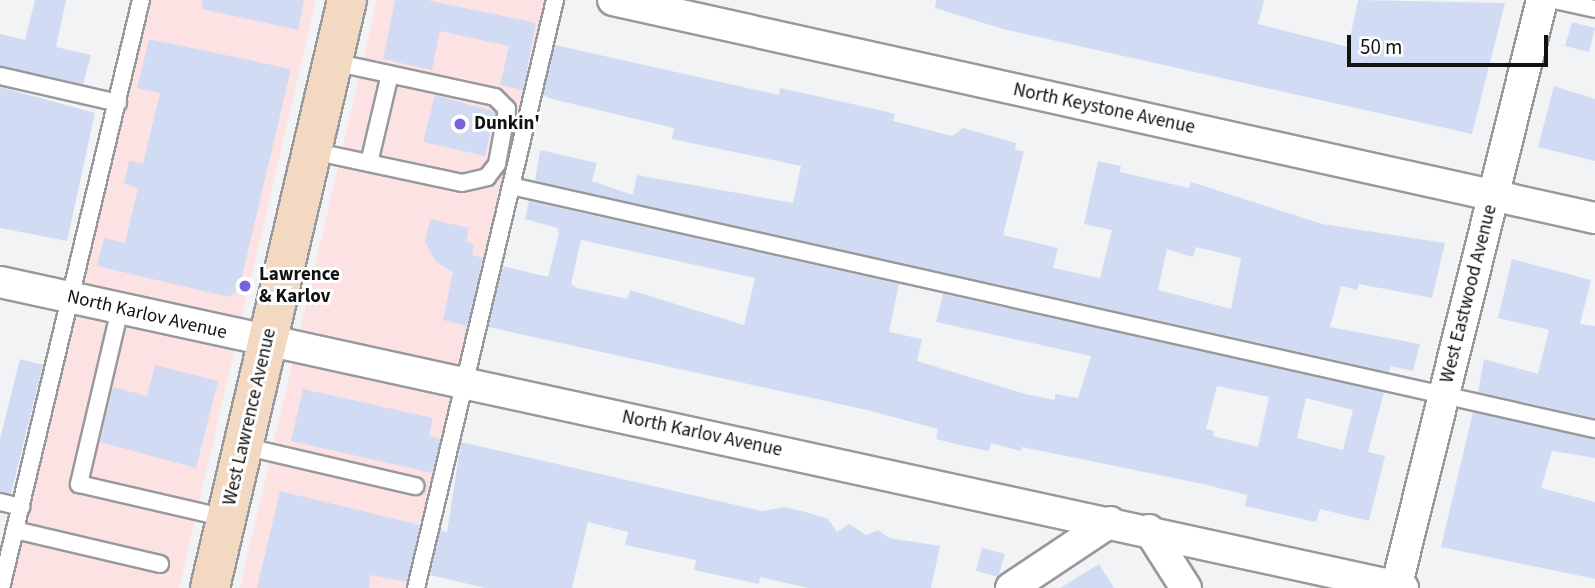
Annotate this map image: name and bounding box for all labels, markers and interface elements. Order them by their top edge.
scale bar [1350,21,1551,65]
text: 50 m [1360,32,1402,62]
street label: North Keystone Avenue [1011,79,1197,139]
place label: Dunkin' [474,113,540,135]
marker: Dunkin' [452,116,468,132]
street label: West Eastwood Avenue [1436,203,1502,385]
place label: Lawrence & Karlov [259,264,340,308]
marker: Lawrence & Karlov [237,278,253,294]
street label: North Karlov Avenue [65,286,229,344]
street label: West Lawrence Avenue [219,326,281,508]
street label: North Karlov Avenue [620,406,784,462]

